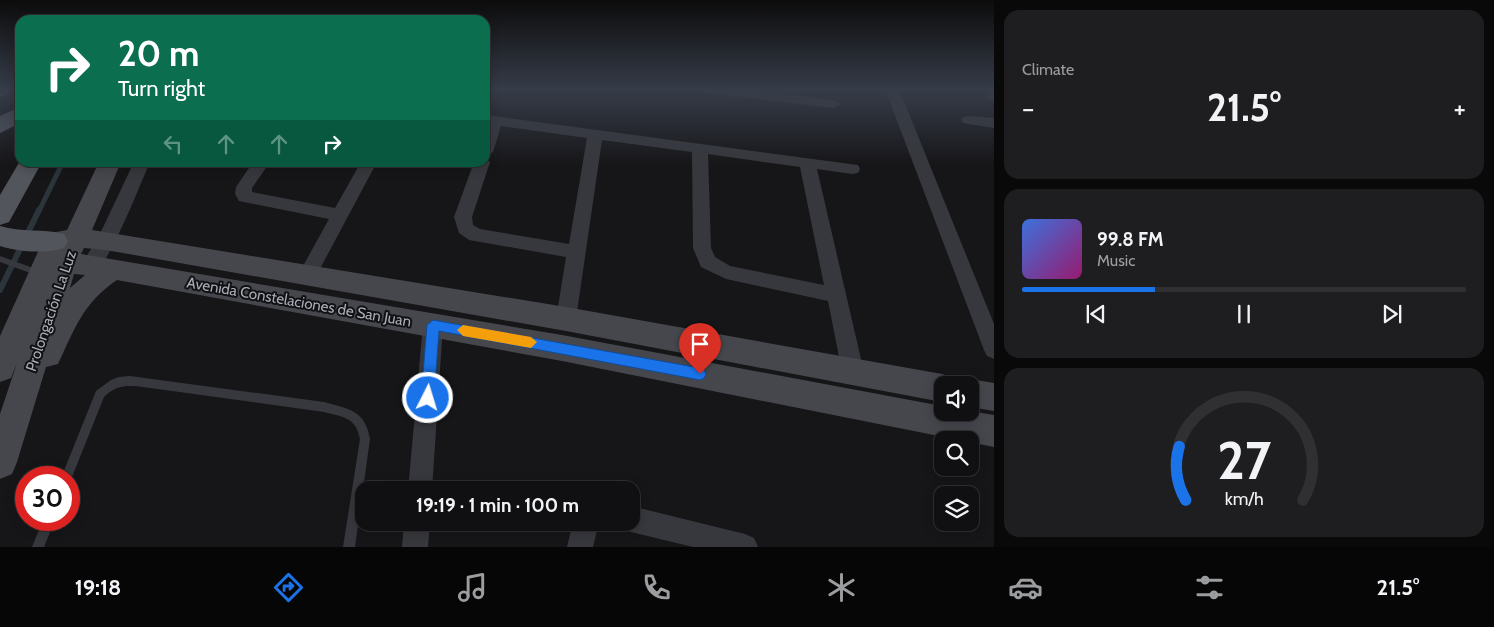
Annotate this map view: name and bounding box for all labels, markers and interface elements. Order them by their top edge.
text: 20 m [118,32,200,75]
icon: right [35,35,100,100]
text: Climate [1022,60,1074,79]
text: Turn right [118,75,205,102]
text: 21.5° [1207,84,1281,131]
text: − [1022,91,1034,125]
text: + [1454,91,1466,125]
icon: left [159,130,187,158]
icon: ahead [212,130,240,158]
icon: ahead [265,130,293,158]
icon: right [318,130,346,158]
text: 99.8 FM [1097,228,1164,251]
street label: Prolongación La Luz [22,248,80,374]
text: Music [1097,251,1135,270]
street label: Avenida Constelaciones de San Juan [185,273,413,331]
icon: previous [1082,300,1110,328]
icon: pause [1230,300,1258,328]
icon: next [1378,300,1406,328]
pin [679,323,721,374]
icon: arrive [686,330,714,358]
position arrow [401,371,453,423]
map controls [934,376,979,531]
button: sound [934,376,979,421]
text: 27 [1217,429,1271,492]
button: search [934,431,979,476]
speed limit sign: 30 [15,466,80,531]
button: layers [934,486,979,531]
text: km/h [1224,488,1264,509]
text: 19:19 · 1 min · 100 m [416,494,579,517]
icon: directions [271,570,306,605]
icon: music [455,570,490,605]
icon: phone [639,570,674,605]
icon: climate [824,570,859,605]
icon: car [1008,570,1043,605]
icon: filters [1192,570,1227,605]
text: 19:18 [75,574,121,601]
text: 21.5° [1377,574,1419,601]

